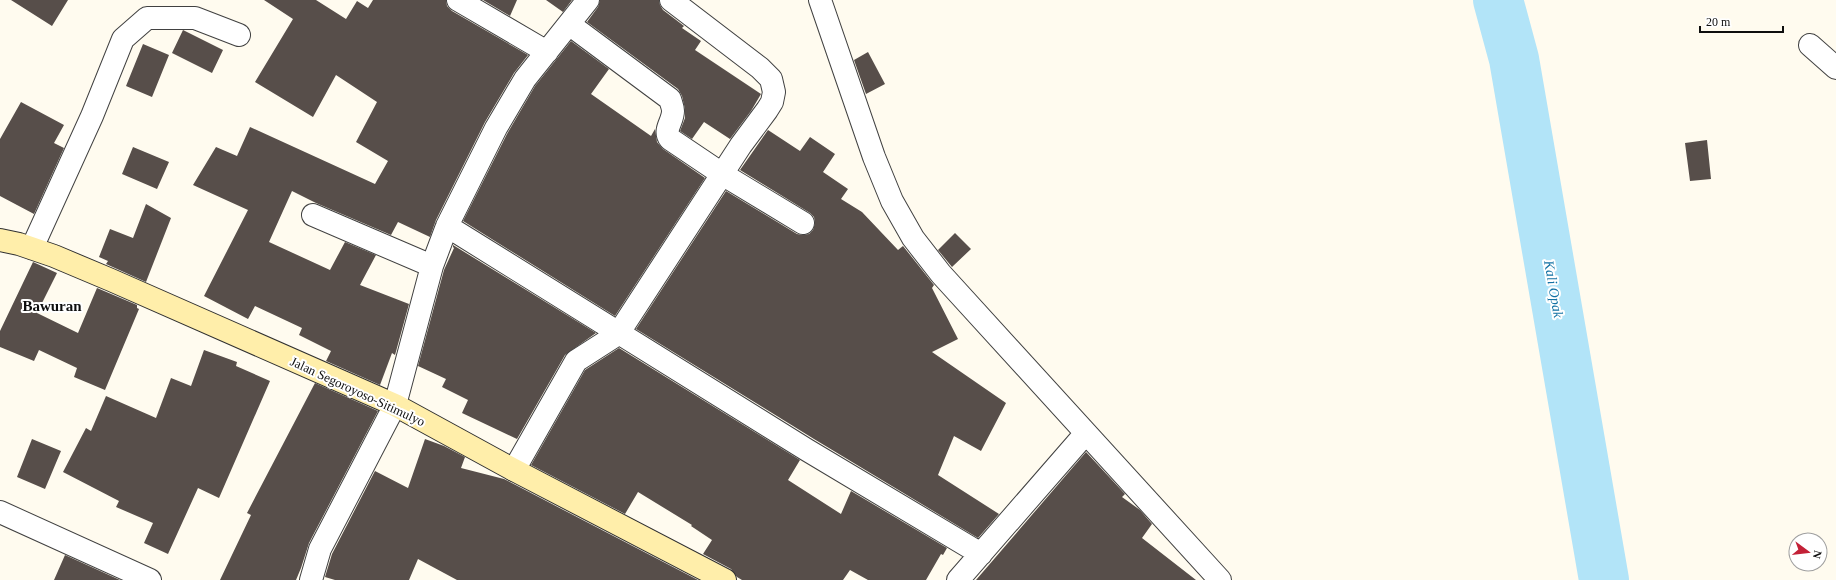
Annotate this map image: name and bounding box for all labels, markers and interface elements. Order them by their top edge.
scale bar [1700,8,1783,34]
text: 20 m [1706,15,1731,29]
water label: Kali Opak [1541,258,1566,320]
district label: Bawuran [22,298,82,314]
street label: Jalan Segoroyoso-Sitimulyo [288,354,428,429]
north arrow [1788,532,1828,572]
text: N [1811,549,1824,560]

